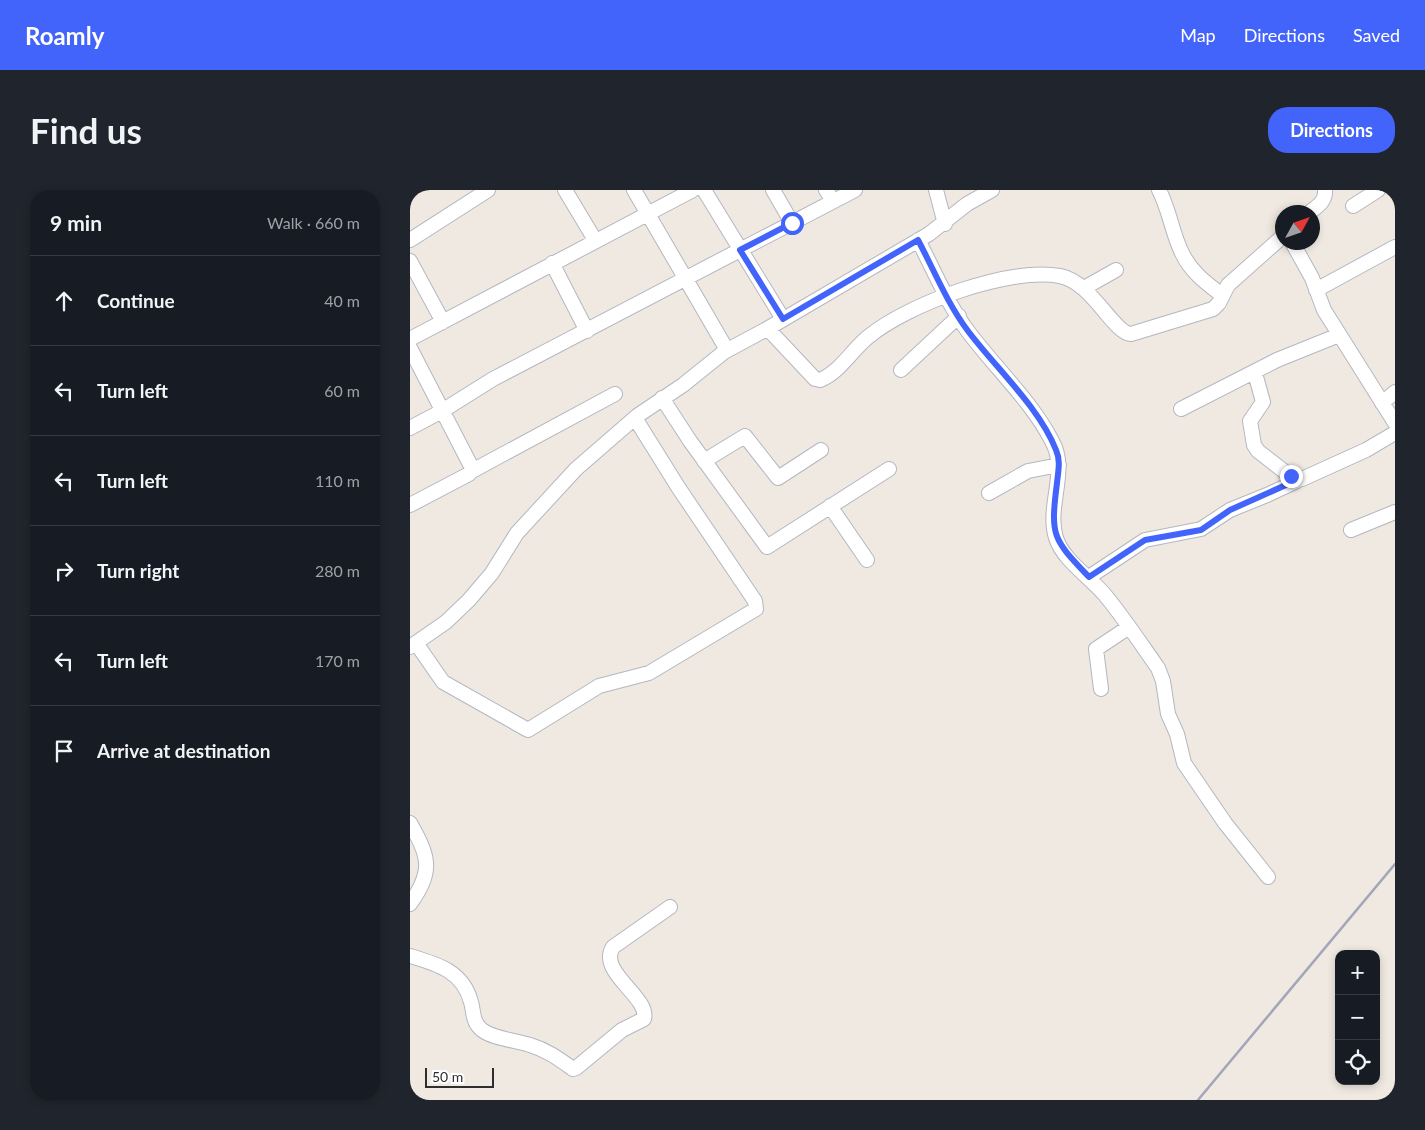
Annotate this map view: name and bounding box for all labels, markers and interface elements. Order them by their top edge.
text: Roamly [25,21,104,50]
text: Map [1180,24,1216,46]
text: Directions [1244,24,1325,46]
text: Saved [1353,24,1400,46]
button: Directions [1268,107,1395,153]
text: Find us [30,109,142,151]
north arrow [1275,205,1320,250]
text: 9 min [50,210,102,235]
route start [781,212,804,235]
text: Walk · 660 m [267,213,360,232]
icon: ahead [50,287,78,315]
text: Continue [97,289,175,312]
text: 40 m [324,291,360,310]
icon: left [50,377,78,405]
text: Turn left [97,379,168,402]
text: 60 m [324,381,360,400]
route end [1280,465,1303,488]
icon: left [50,467,78,495]
text: Turn left [97,469,168,492]
text: 110 m [315,471,360,490]
icon: right [50,557,78,585]
text: Turn right [97,559,179,582]
text: 280 m [315,561,360,580]
icon: left [50,647,78,675]
text: Turn left [97,649,168,672]
text: 170 m [315,651,360,670]
icon: arrive [50,737,78,765]
text: Arrive at destination [97,739,270,762]
map controls [1335,950,1380,1085]
button: + [1335,950,1380,995]
button: − [1335,995,1380,1040]
button: locate [1335,1040,1380,1085]
scale bar [425,1065,494,1088]
text: 50 m [432,1068,463,1085]

